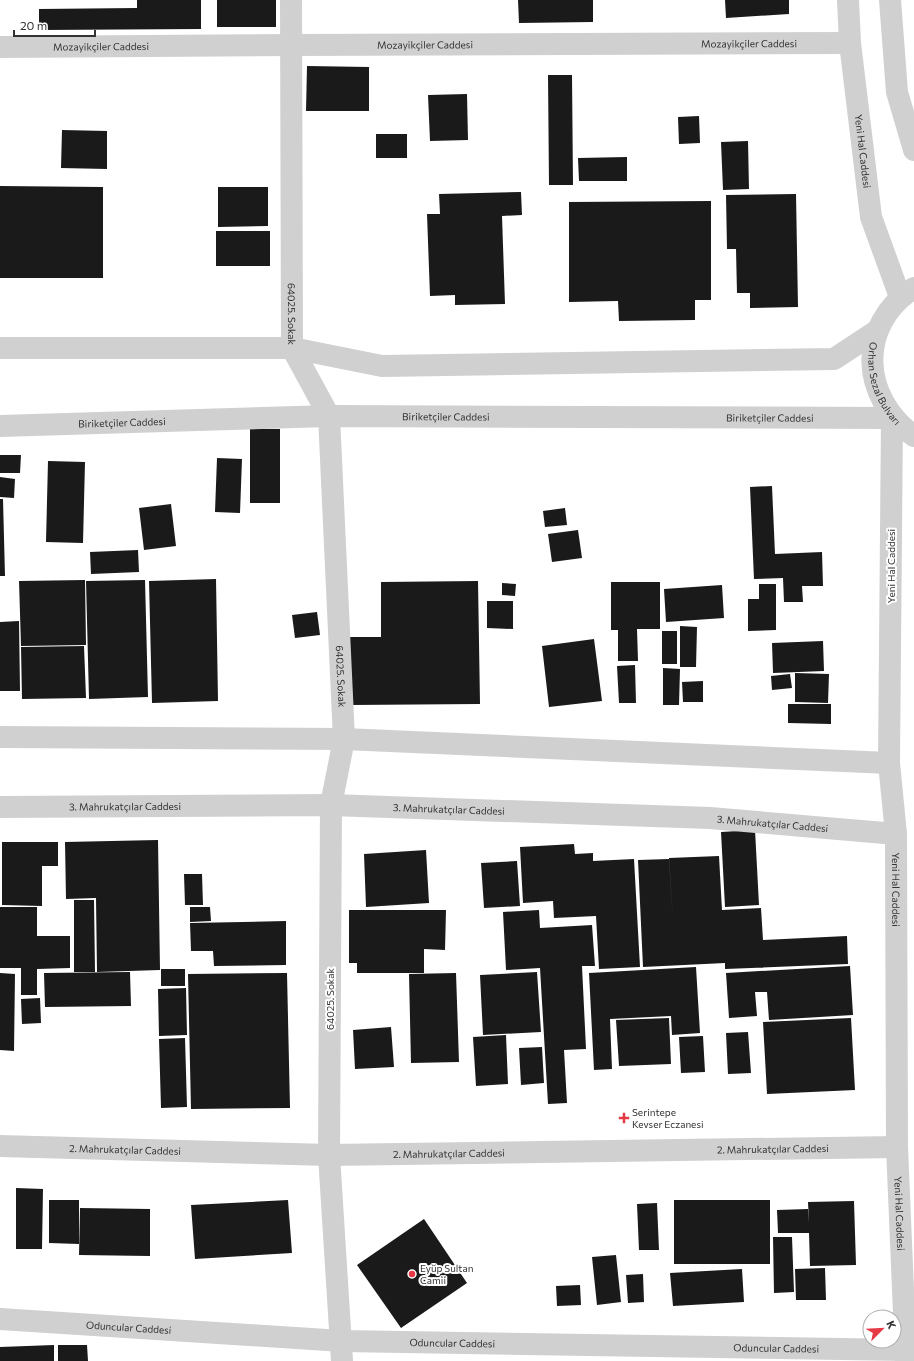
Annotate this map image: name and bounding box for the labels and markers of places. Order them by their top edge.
place label: Serintepe Kevser Eczanesi [632,1106,704,1130]
marker: Serintepe Kevser Eczanesi [619,1113,629,1123]
place label: Eyüp Sultan Camii [420,1262,473,1286]
marker: Eyüp Sultan Camii [407,1269,417,1279]

